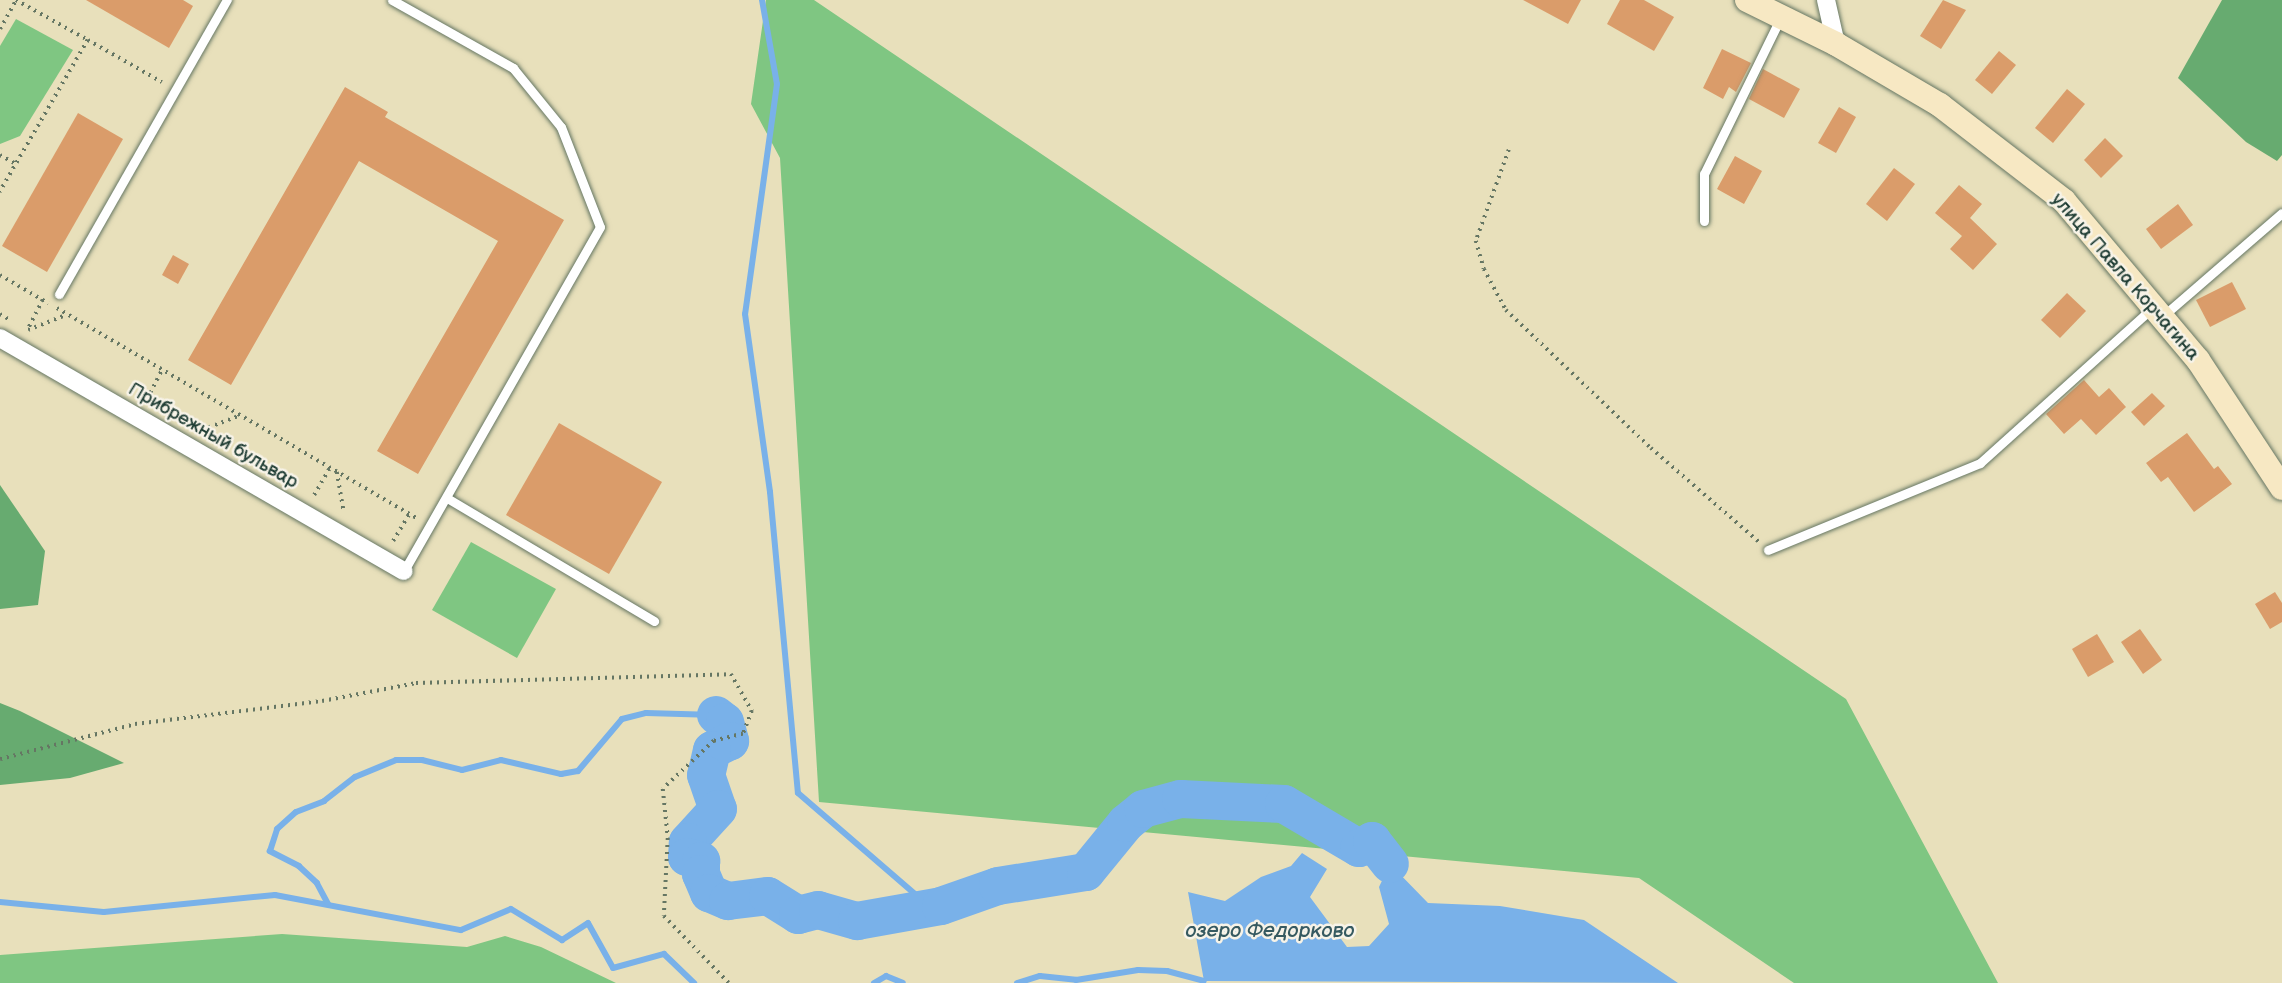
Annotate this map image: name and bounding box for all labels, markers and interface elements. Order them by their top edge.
street label: улица Павла Корчагина [2046,189,2204,365]
street label: Прибрежный бульвар [124,378,302,494]
water label: озеро Федорково [1186,918,1354,944]

